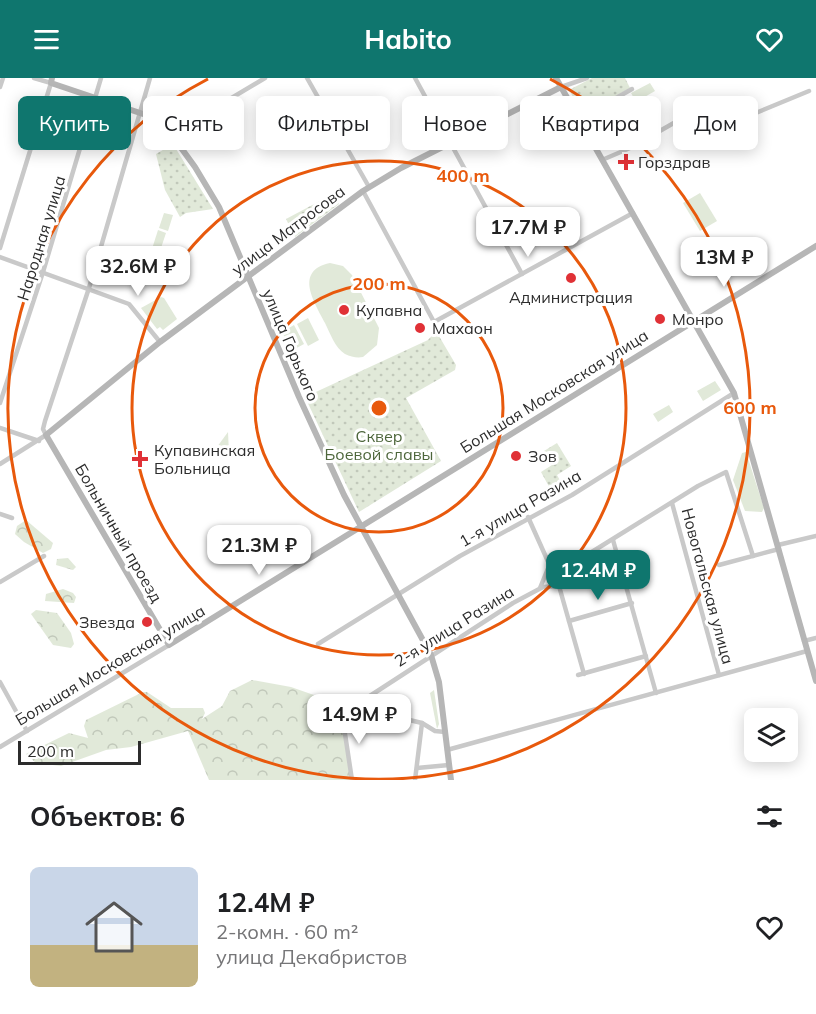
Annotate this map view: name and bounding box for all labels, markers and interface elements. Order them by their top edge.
text: Habito [364,22,452,56]
icon: menu [30,23,63,56]
icon: heart [753,23,786,56]
chip: Купить [18,96,131,150]
chip: Снять [143,96,244,150]
chip: Фильтры [256,96,390,150]
chip: Новое [402,96,508,150]
chip: Квартира [520,96,661,150]
chip: Дом [673,96,758,150]
place label: Горздрав [638,152,711,172]
marker: Горздрав [619,155,633,169]
text: 400 m [436,164,490,187]
street label: Народная улица [12,173,70,303]
street label: улица Матросова [227,181,349,279]
pin: 17.7M ₽ [473,207,583,258]
text: 17.7M ₽ [490,214,566,239]
pin: 13M ₽ [682,237,766,288]
text: 13M ₽ [695,244,753,269]
pin: 32.6M ₽ [83,246,193,297]
text: 32.6M ₽ [100,253,176,278]
marker: Администрация [564,271,578,285]
text: 200 m [352,272,406,295]
street label: улица Горького [258,286,324,404]
place label: Администрация [509,287,633,307]
place label: Купавна [356,300,422,320]
marker: Купавна [337,303,351,317]
place label: Монро [672,309,724,329]
marker: Монро [653,312,667,326]
place label: Махаон [432,318,493,338]
marker: Махаон [413,321,427,335]
street label: Большая Московская улица [456,325,652,457]
text: 600 m [723,396,777,419]
centre of rings [369,398,389,418]
park label: Сквер Боевой славы [325,426,433,464]
place label: Купавинская Больница [154,440,255,478]
place label: Зов [528,446,557,466]
marker: Зов [509,449,523,463]
marker: Купавинская Больница [131,450,149,468]
street label: Больничный проезд [71,460,167,606]
street label: 1-я улица Разина [456,465,584,551]
street label: Новогальская улица [678,506,738,666]
pin: 21.3M ₽ [204,525,314,576]
text: 21.3M ₽ [221,532,297,557]
pin: 12.4M ₽ [543,550,653,601]
text: 12.4M ₽ [560,557,636,582]
street label: 2-я улица Разина [391,581,517,671]
street label: Большая Московская улица [11,600,209,730]
place label: Звезда [79,612,135,632]
marker: Звезда [140,615,154,629]
pin: 14.9M ₽ [304,694,414,745]
text: 14.9M ₽ [321,701,397,726]
map controls [744,708,798,762]
button: layers [744,708,798,762]
scale bar [18,738,141,766]
text: 200 m [27,741,74,761]
text: Объектов: 6 [30,800,185,833]
icon: filters [753,800,786,833]
text: 12.4M ₽ [216,886,315,919]
icon: home [78,891,150,963]
icon: heart [753,911,786,944]
text: 2-комн. · 60 m² [216,919,358,944]
text: улица Декабристов [216,944,407,969]

